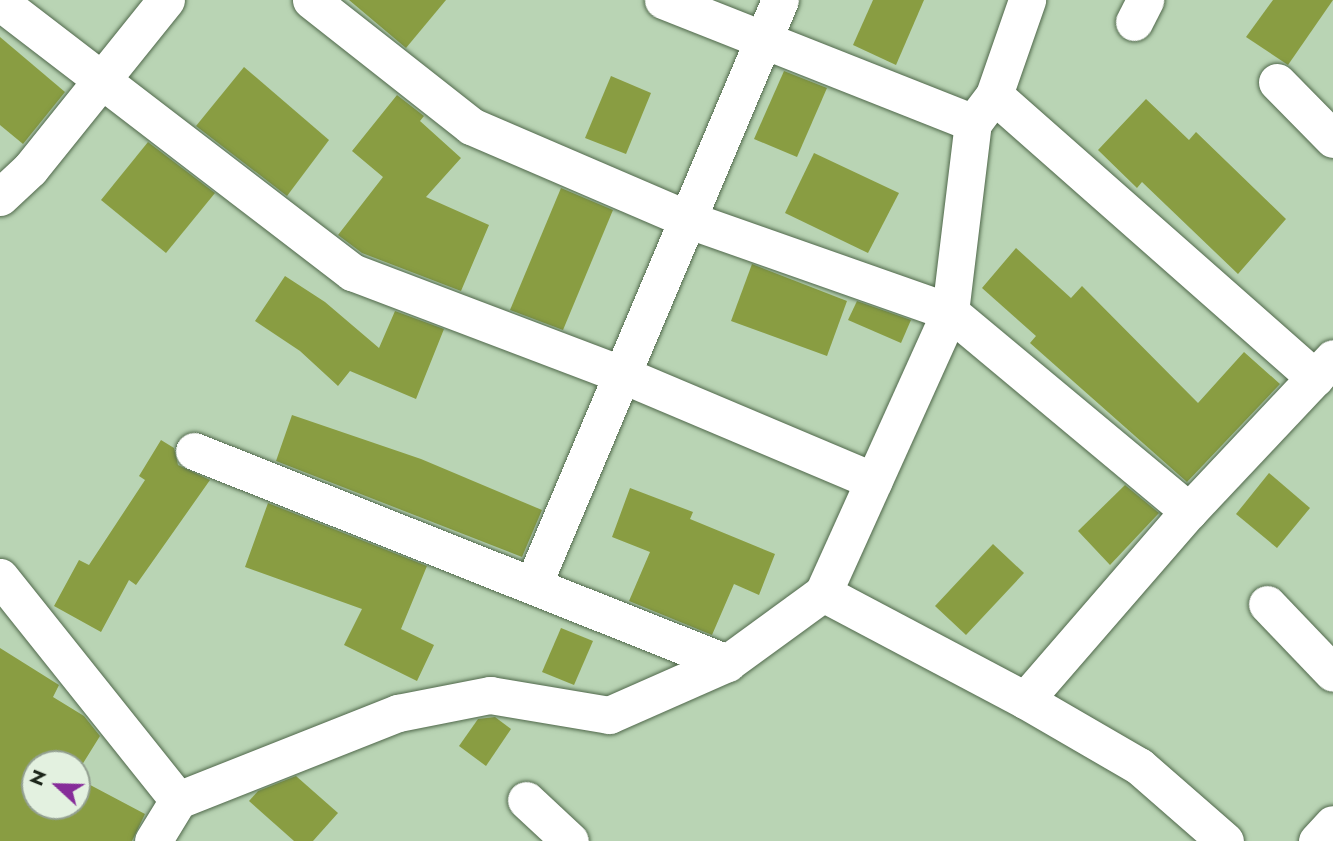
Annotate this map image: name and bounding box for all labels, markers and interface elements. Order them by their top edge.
north arrow [21,750,91,820]
text: N [23,766,53,790]

